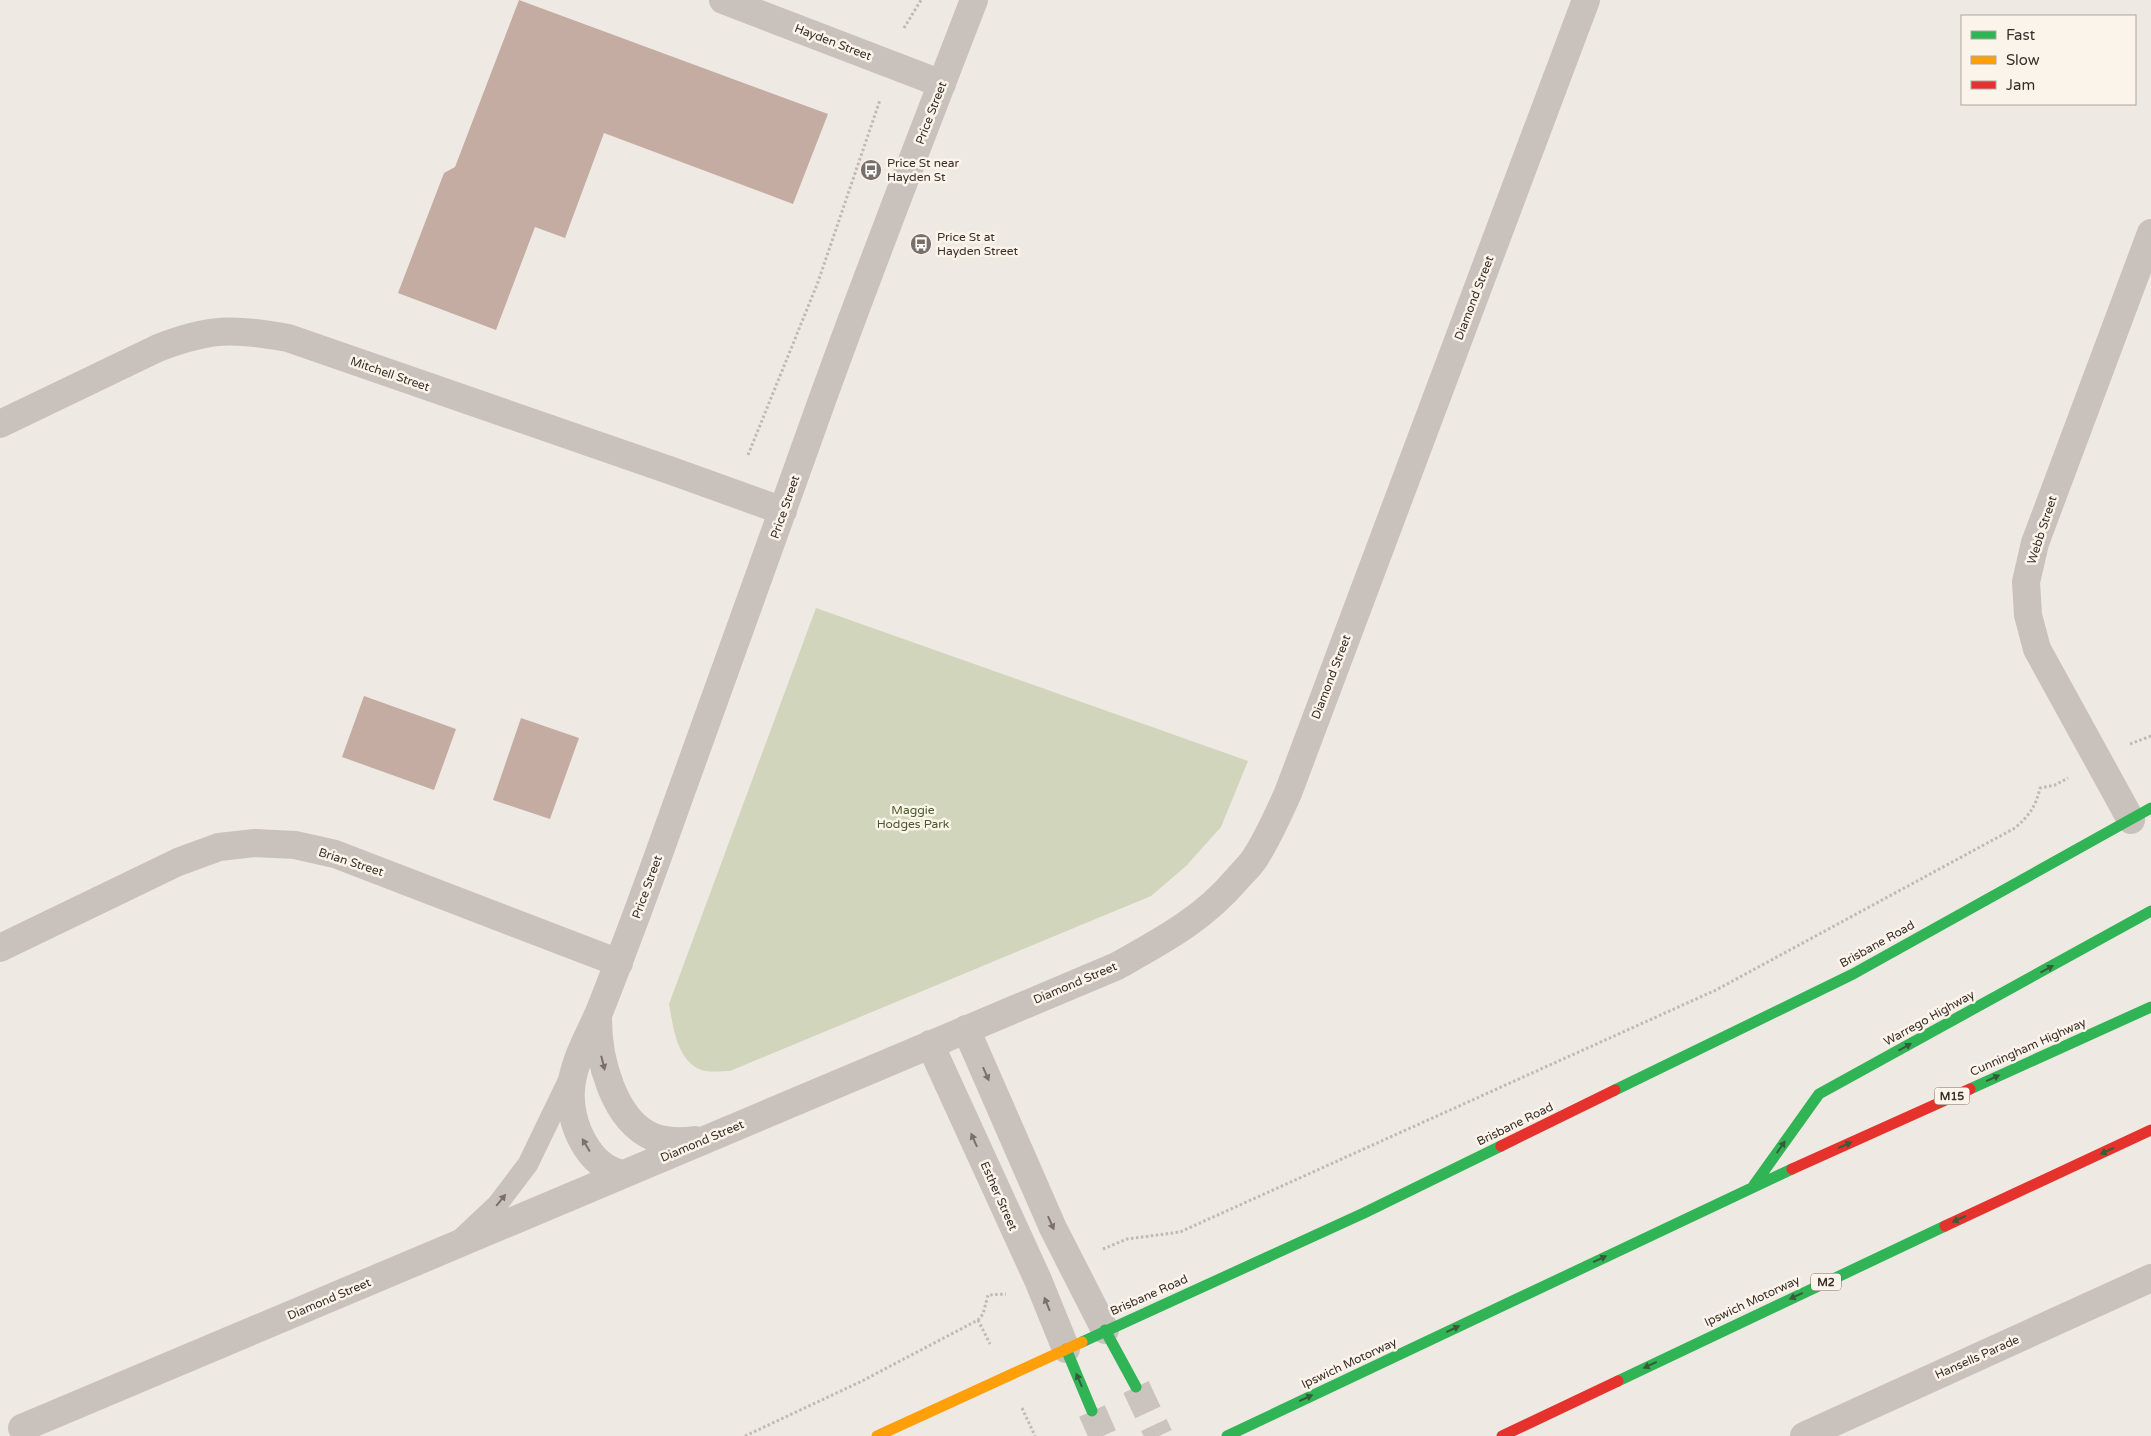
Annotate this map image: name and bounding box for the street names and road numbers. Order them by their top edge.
street label: Hayden Street [793,21,874,63]
street label: Price Street [913,79,950,146]
street label: Diamond Street [1451,253,1497,342]
street label: Mitchell Street [349,354,432,394]
street label: Price Street [768,473,803,541]
street label: Webb Street [2024,494,2060,566]
street label: Diamond Street [1308,632,1354,721]
street label: Brian Street [317,845,386,879]
street label: Price Street [629,853,665,920]
street label: Brisbane Road [1837,918,1917,970]
street label: Diamond Street [1031,959,1119,1007]
street label: Warrego Highway [1881,987,1977,1049]
street label: Cunningham Highway [1968,1015,2089,1079]
road number: M15 [1934,1088,1970,1104]
street label: Brisbane Road [1475,1099,1555,1149]
street label: Diamond Street [658,1117,746,1165]
street label: Esther Street [978,1159,1021,1233]
street label: Brisbane Road [1108,1272,1190,1318]
street label: Ipswich Motorway [1702,1273,1802,1329]
road number: M2 [1811,1274,1841,1290]
street label: Diamond Street [285,1275,373,1323]
street label: Hansells Parade [1933,1332,2021,1382]
street label: Ipswich Motorway [1299,1335,1399,1391]

